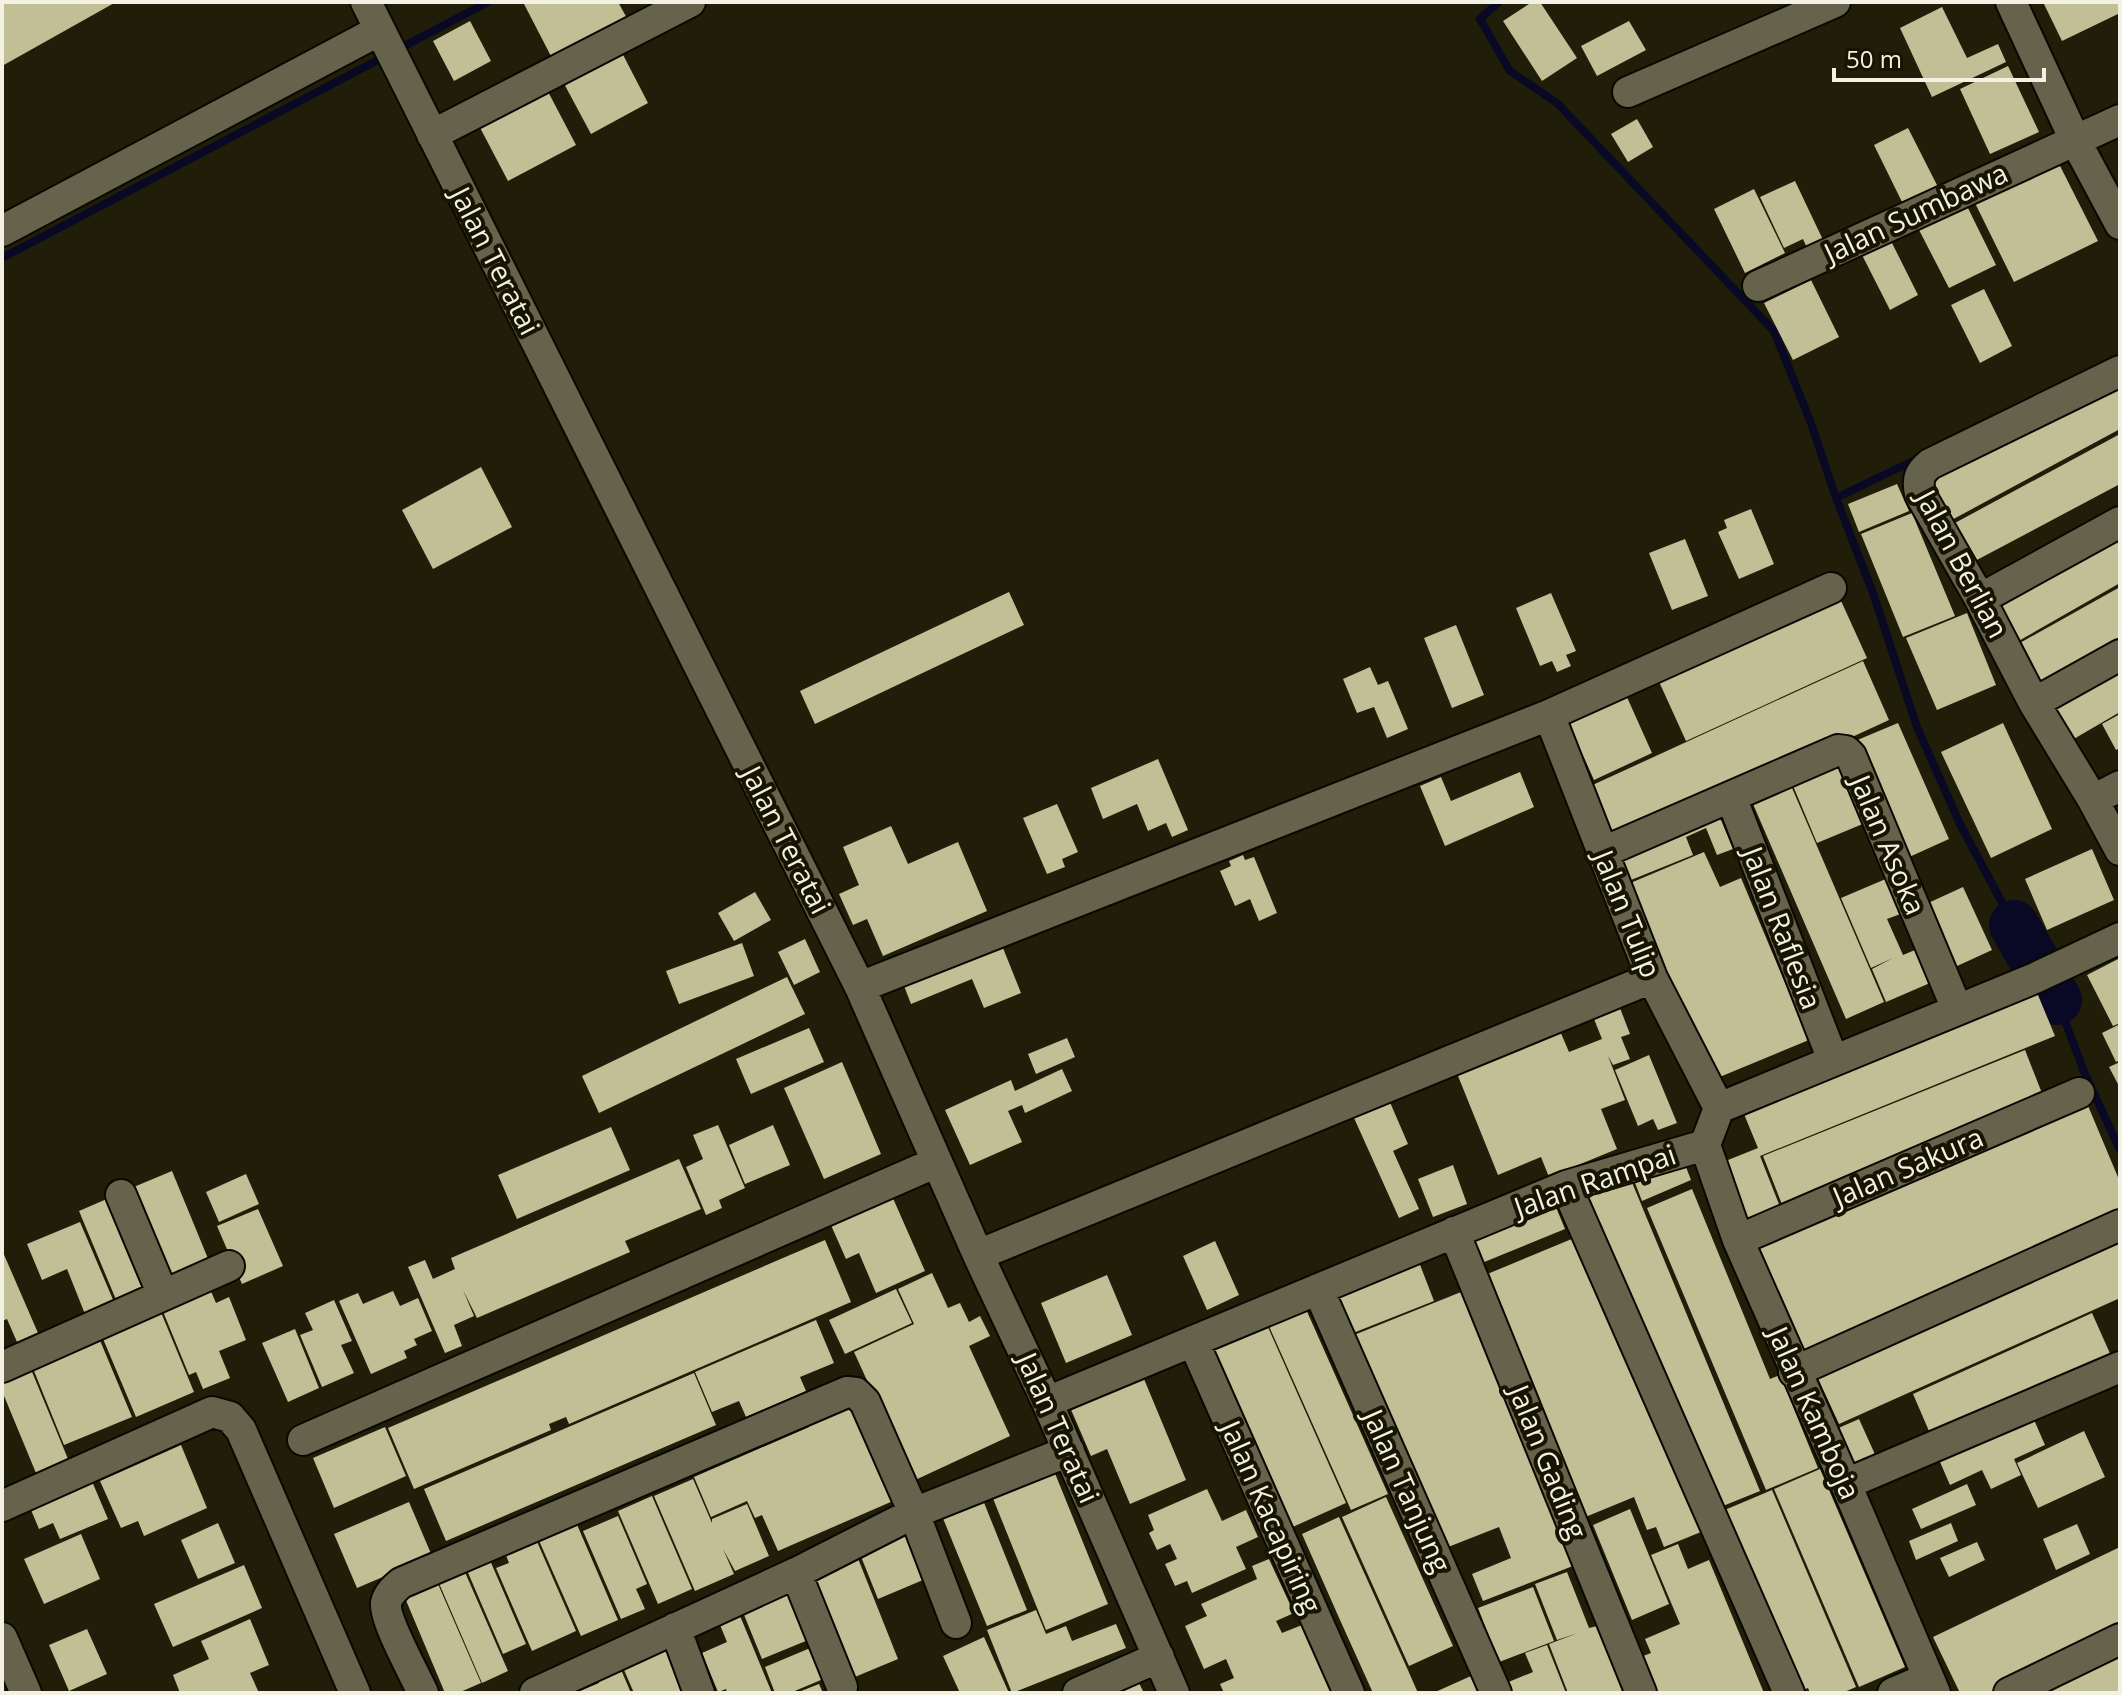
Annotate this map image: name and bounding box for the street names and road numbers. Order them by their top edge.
street label: Jalan Sumbawa [1815,153,2014,273]
street label: Jalan Teratai [441,178,549,341]
street label: Jalan Berlian [1907,480,2018,644]
street label: Jalan Teratai [732,757,840,920]
street label: Jalan Asoka [1841,766,1935,920]
street label: Jalan Raflesia [1733,838,1831,1014]
street label: Jalan Tulip [1584,842,1671,983]
street label: Jalan Sakura [1824,1117,1989,1216]
street label: Jalan Rampai [1506,1135,1681,1226]
street label: Jalan Kamboja [1759,1317,1870,1505]
street label: Jalan Teratai [1008,1344,1109,1509]
street label: Jalan Gading [1500,1376,1597,1544]
street label: Jalan Tanjung [1354,1400,1461,1578]
street label: Jalan Kacapiring [1211,1412,1331,1619]

